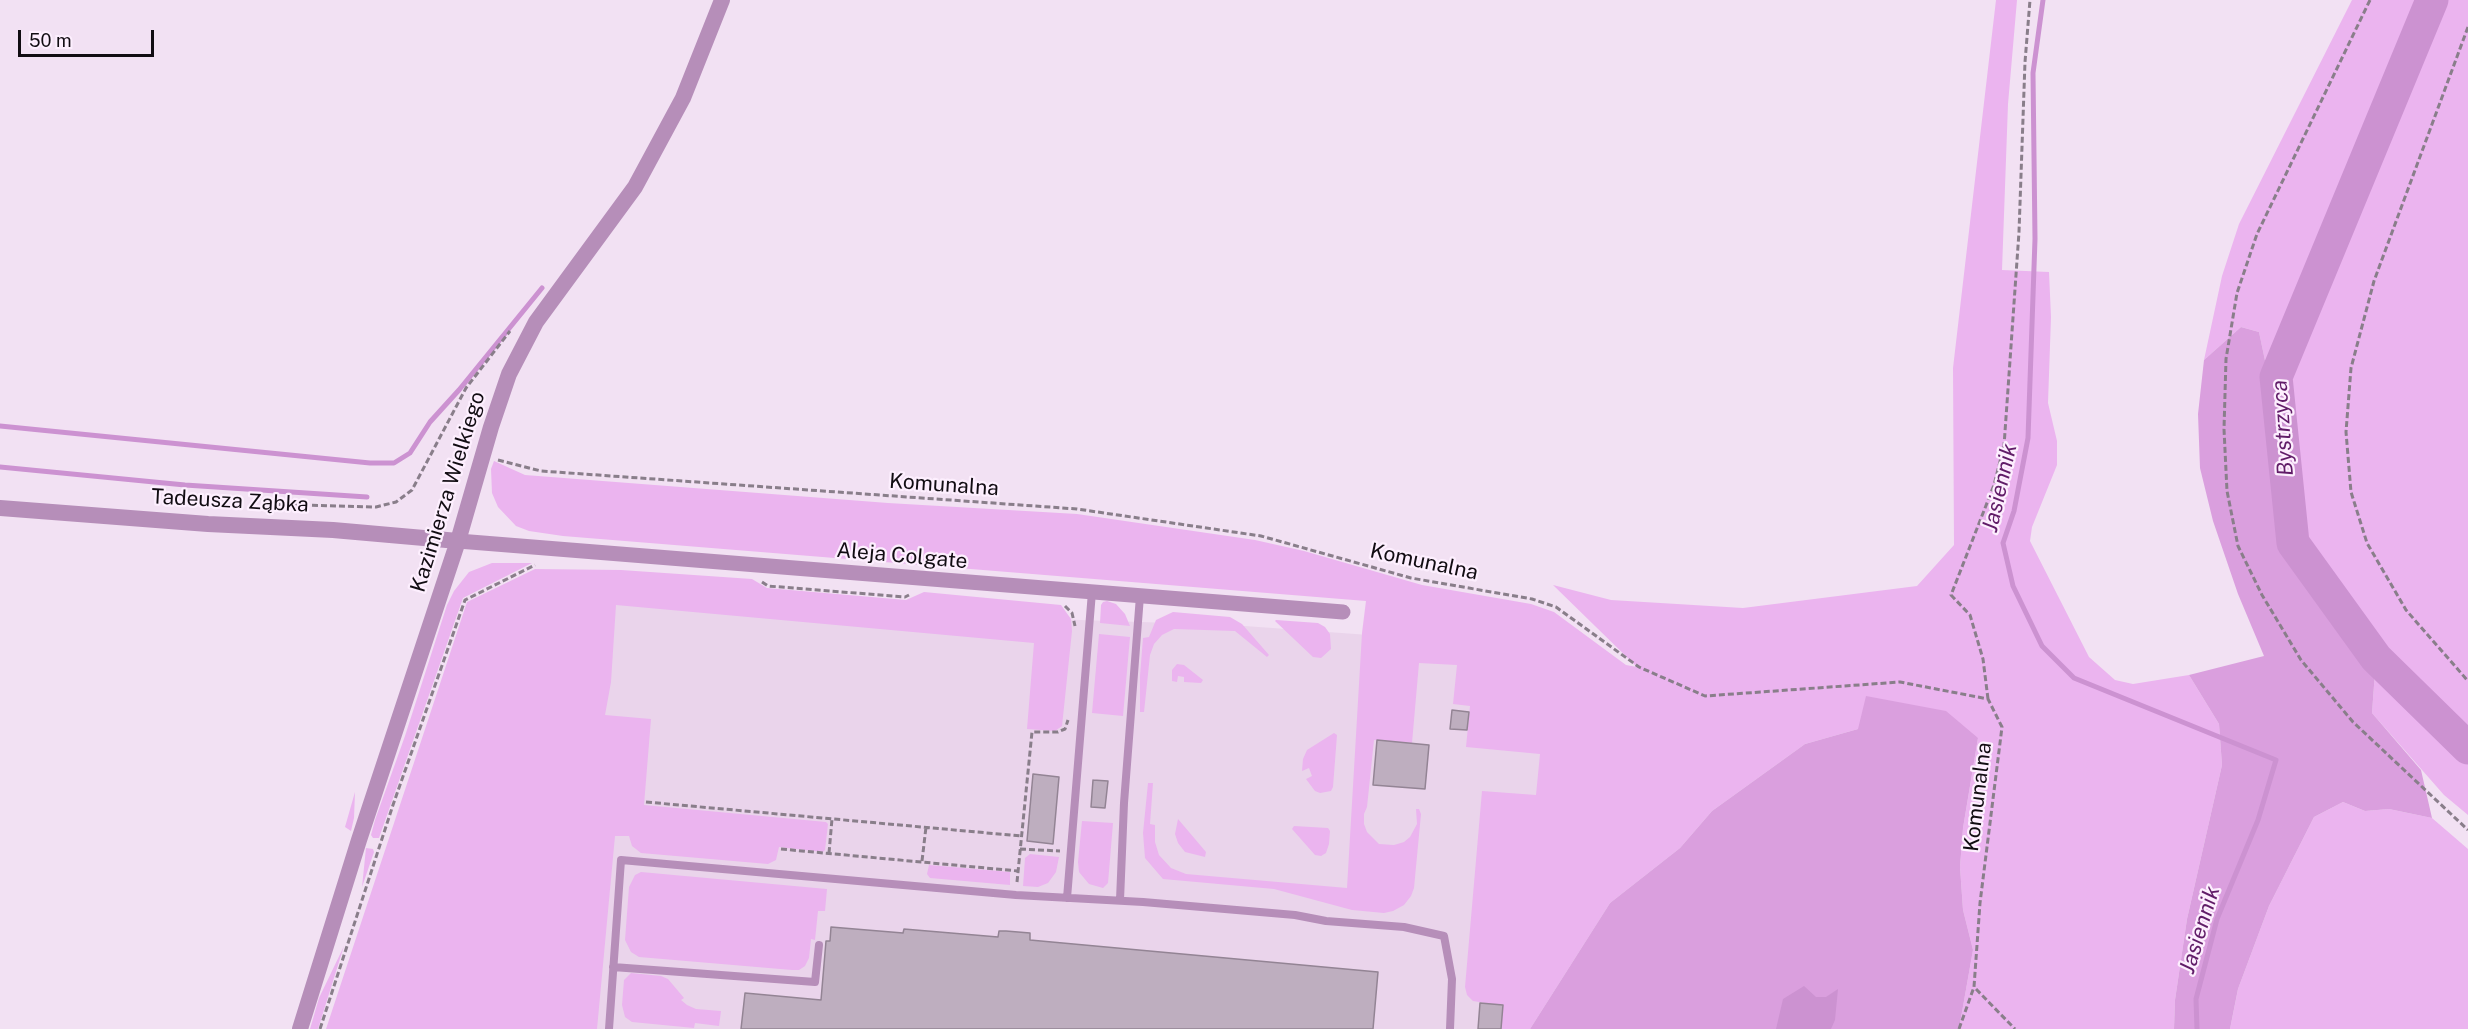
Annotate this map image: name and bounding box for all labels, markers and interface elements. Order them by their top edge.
scale bar [21,18,158,56]
text: 50 m [29,30,72,51]
water label: Bystrzyca [2266,379,2300,477]
street label: Kazimierza Wielkiego [405,389,491,595]
water label: Jasiennik [1977,441,2023,535]
street label: Komunalna [888,469,1000,501]
street label: Tadeusza Ząbka [151,484,309,518]
street label: Aleja Colgate [835,538,969,574]
street label: Komunalna [1368,538,1480,586]
street label: Komunalna [1959,741,1997,853]
water label: Jasiennik [2174,883,2226,977]

